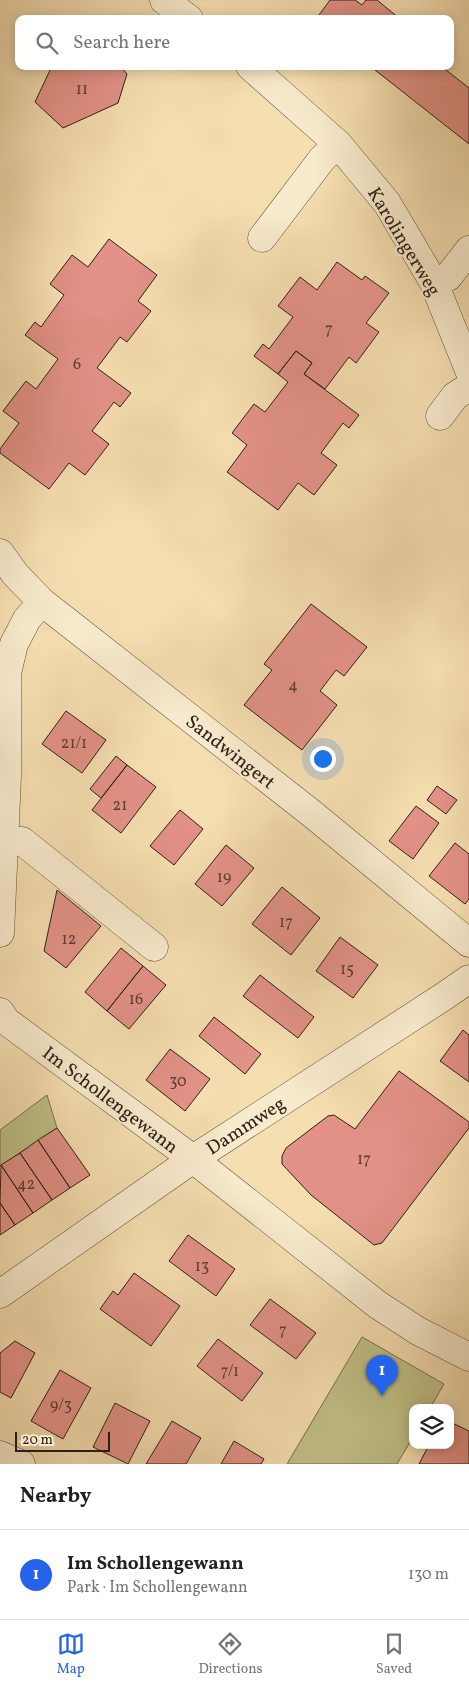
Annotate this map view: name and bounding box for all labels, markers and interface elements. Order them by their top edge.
search box [15,15,454,70]
icon: search [33,29,61,57]
text: Search here [73,30,170,56]
house number: 11 [76,79,88,101]
street label: Karolingerweg [360,183,446,301]
house number: 7 [325,319,333,341]
house number: 6 [73,354,81,376]
house number: 4 [288,675,298,697]
street label: Sandwingert [180,709,280,796]
house number: 21/1 [61,733,87,755]
your location [310,746,336,772]
house number: 21 [113,795,127,817]
house number: 19 [217,867,231,889]
house number: 17 [279,912,293,934]
house number: 12 [62,929,76,951]
house number: 15 [340,959,354,981]
house number: 16 [129,989,143,1011]
street label: Im Schollengewann [36,1041,183,1160]
house number: 30 [169,1071,187,1093]
street label: Dammweg [202,1091,291,1162]
house number: 17 [357,1149,371,1171]
house number: 42 [17,1174,35,1196]
house number: 13 [195,1256,209,1278]
house number: 7 [279,1320,287,1342]
pin: 1 [366,1355,398,1396]
house number: 7/1 [221,1361,239,1383]
house number: 9/3 [50,1395,72,1417]
map controls [409,1404,454,1449]
button: layers [409,1404,454,1449]
scale bar [15,1429,110,1452]
text: 20 m [22,1431,53,1450]
text: Nearby [20,1482,91,1511]
text: Im Schollengewann [67,1551,244,1577]
text: 1 [33,1564,39,1586]
text: 130 m [408,1564,449,1586]
text: Park · Im Schollengewann [67,1577,247,1599]
tab: Map [57,1630,85,1679]
tab: Directions [198,1630,263,1679]
tab: Saved [376,1630,412,1679]

